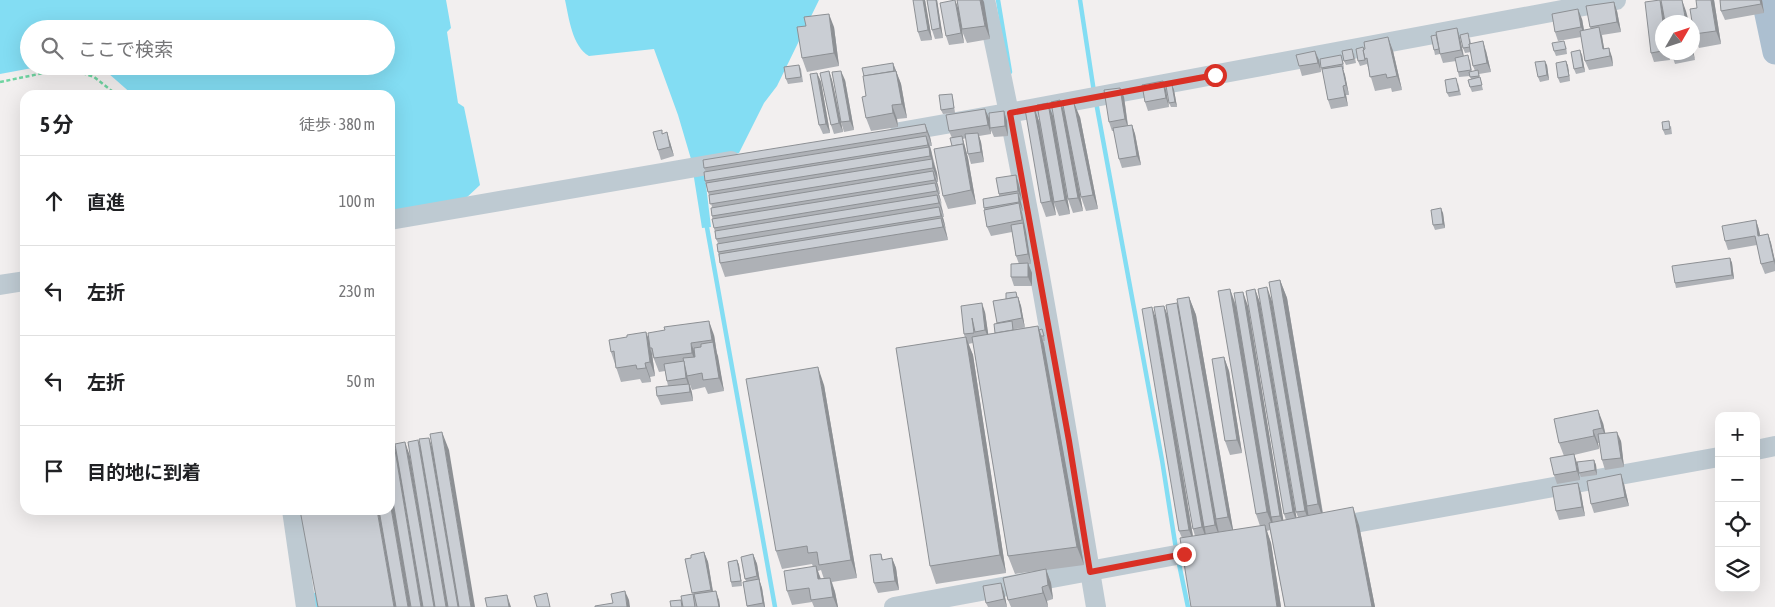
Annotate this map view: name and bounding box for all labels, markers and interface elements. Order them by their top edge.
north arrow [1655,15,1700,60]
search box [20,20,395,75]
icon: search [38,34,66,62]
text: ここで検索 [78,38,173,60]
route start [1204,64,1227,87]
text: 5 分 [40,112,74,136]
text: 徒歩 · 380 m [299,115,375,133]
icon: ahead [40,187,68,215]
text: 直進 [87,191,125,213]
text: 100 m [339,192,375,210]
icon: left [40,277,68,305]
text: 左折 [87,281,125,303]
text: 230 m [339,282,375,300]
icon: left [40,367,68,395]
text: 左折 [87,371,125,393]
text: 50 m [346,372,375,390]
map controls [1715,412,1760,592]
button: + [1715,412,1760,457]
icon: arrive [40,457,68,485]
button: − [1715,457,1760,502]
text: 目的地に到着 [87,461,201,483]
button: locate [1715,502,1760,547]
route end [1173,543,1196,566]
button: layers [1715,547,1760,592]

